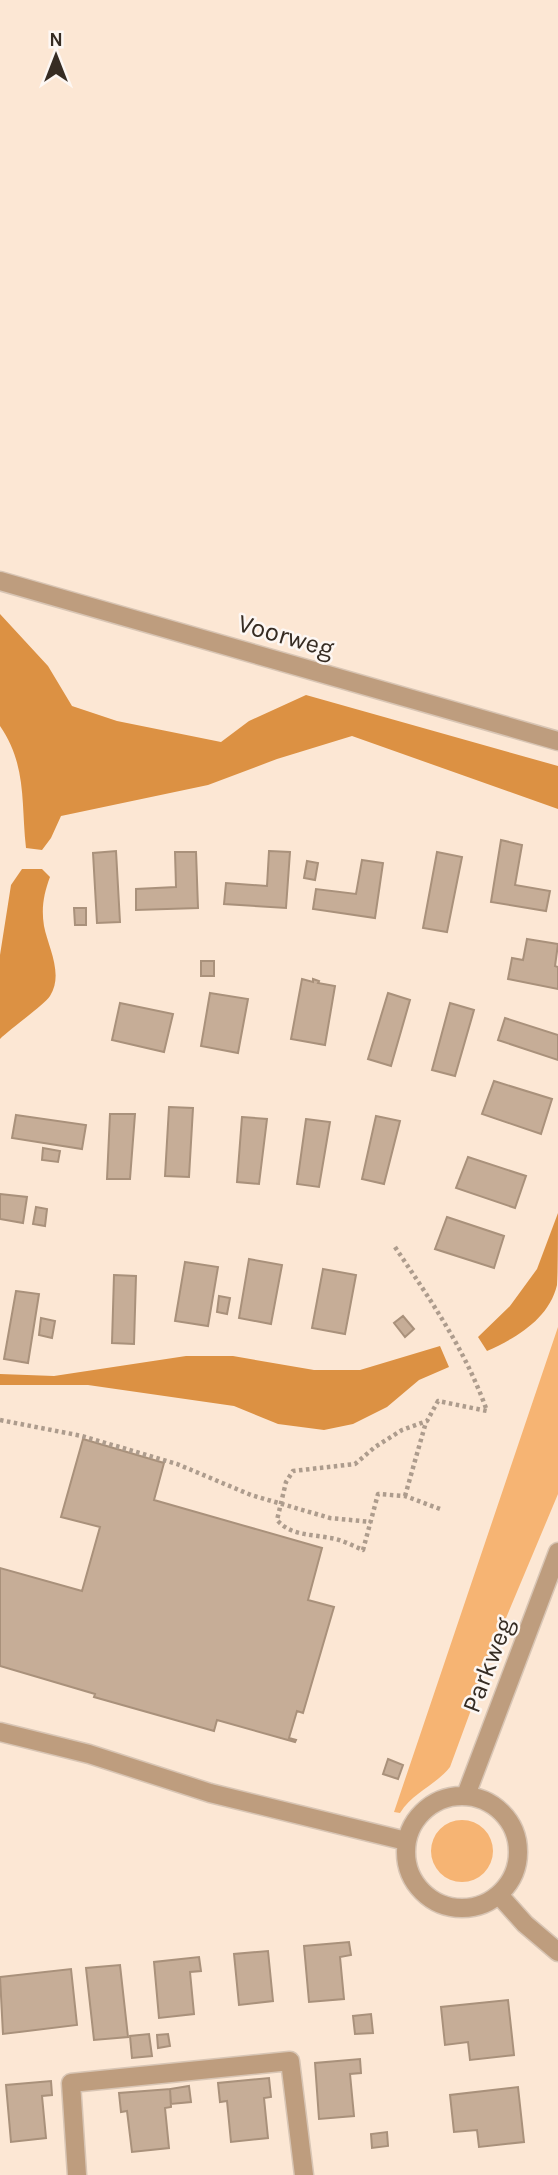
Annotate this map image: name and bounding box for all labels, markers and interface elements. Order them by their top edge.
north arrow [21,21,91,91]
text: N [49,29,63,51]
street label: Voorweg [234,608,338,665]
street label: Parkweg [456,1613,520,1717]

